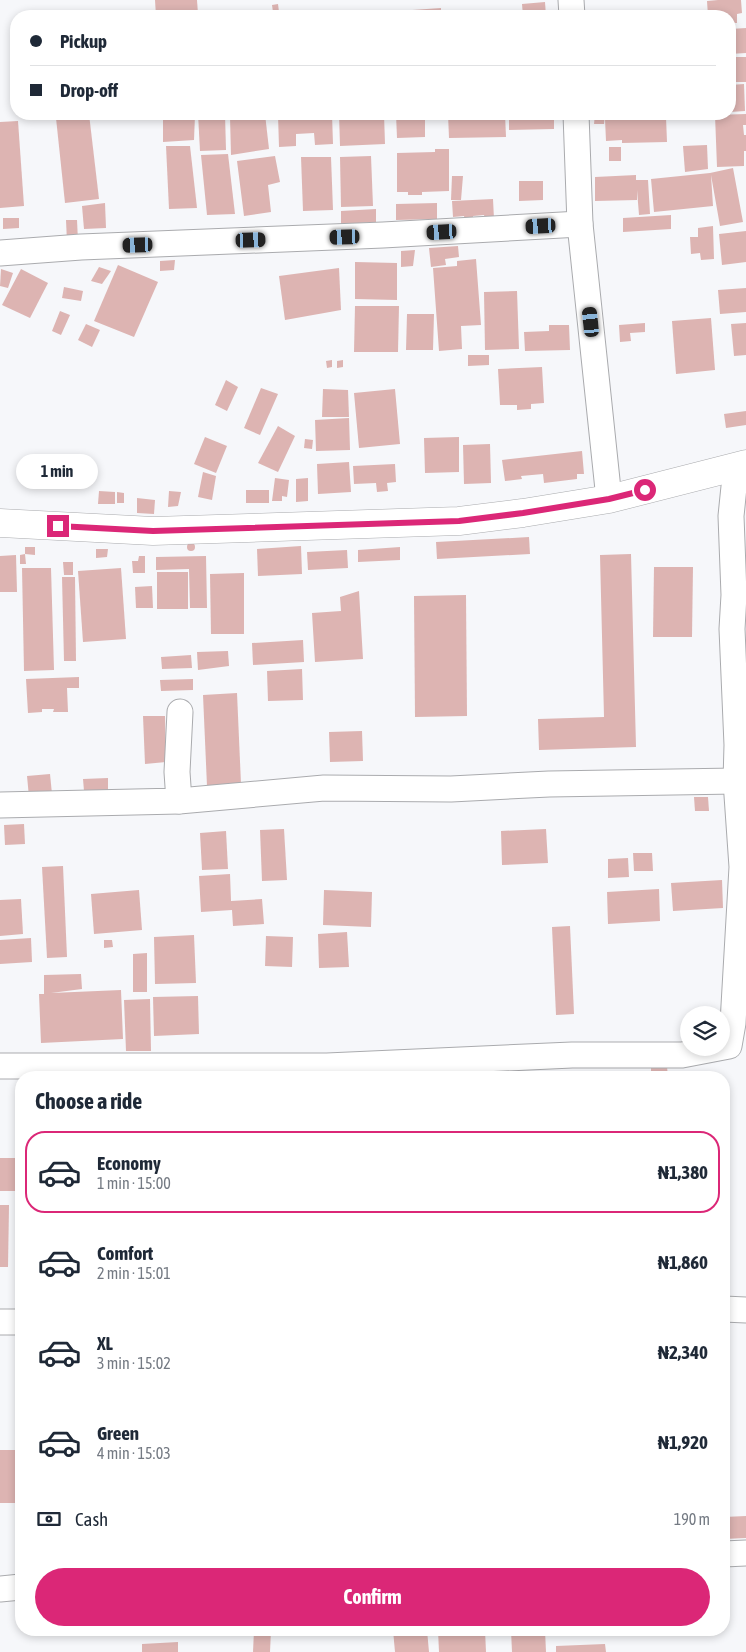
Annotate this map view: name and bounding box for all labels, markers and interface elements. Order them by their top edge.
text: Pickup [60,30,107,52]
text: Drop-off [60,79,118,101]
car [525,218,556,234]
car [426,224,457,240]
car [329,229,360,245]
car [235,232,266,248]
car [122,237,153,253]
car [581,306,600,338]
callout: 1 min [17,454,99,488]
text: 1 min [41,462,73,480]
route start [634,479,656,501]
route end [47,515,69,537]
map controls [680,1006,730,1056]
button: layers [680,1006,730,1056]
text: Choose a ride [35,1088,142,1114]
icon: car [37,1150,82,1195]
text: Economy [97,1152,161,1174]
text: ₦1,380 [658,1161,708,1183]
text: 1 min · 15:00 [97,1174,171,1192]
icon: car [37,1240,82,1285]
text: Comfort [97,1242,153,1264]
text: ₦1,860 [658,1251,708,1273]
text: 2 min · 15:01 [97,1264,171,1282]
icon: car [37,1330,82,1375]
text: XL [97,1332,113,1354]
text: ₦2,340 [658,1341,708,1363]
text: 3 min · 15:02 [97,1354,171,1372]
icon: car [37,1420,82,1465]
text: Green [97,1422,139,1444]
text: ₦1,920 [658,1431,708,1453]
text: 4 min · 15:03 [97,1444,171,1462]
icon: cash [35,1505,63,1533]
text: Cash [75,1508,108,1530]
text: 190 m [674,1510,710,1528]
button: Confirm [35,1568,710,1626]

